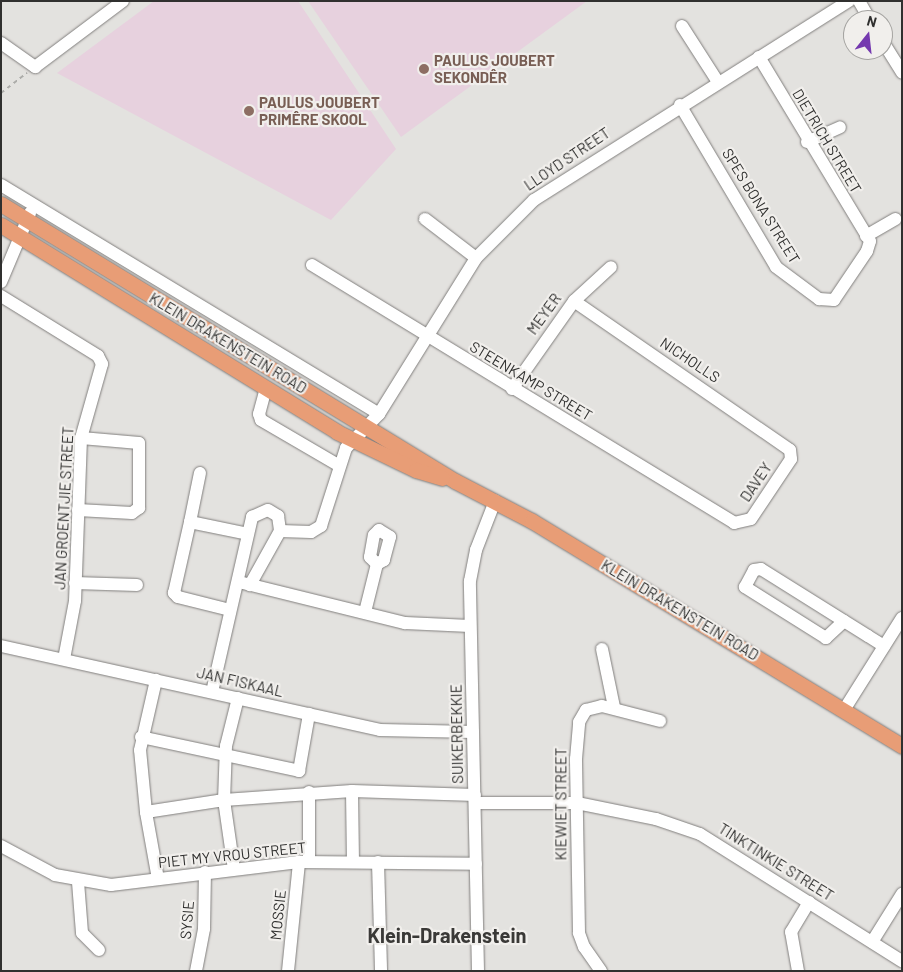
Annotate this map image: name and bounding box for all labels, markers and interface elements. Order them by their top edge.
north arrow [843,10,893,60]
text: N [865,12,879,31]
place label: PAULUS JOUBERT SEKONDÊR [434,51,555,86]
marker: PAULUS JOUBERT SEKONDÊR [418,63,430,75]
street label: DIETRICH STREET [789,86,865,196]
place label: PAULUS JOUBERT PRIMÊRE SKOOL [259,93,380,128]
marker: PAULUS JOUBERT PRIMÊRE SKOOL [243,105,255,117]
street label: LLOYD STREET [521,124,613,194]
street label: SPES BONA STREET [718,145,804,267]
street label: KLEIN DRAKENSTEIN ROAD [146,289,310,397]
street label: MEYER [523,290,565,338]
street label: NICHOLLS [657,334,723,386]
street label: STEENKAMP STREET [467,337,595,425]
street label: JAN GROENTJIE STREET [51,426,77,590]
street label: DAVEY [736,459,776,505]
street label: KLEIN DRAKENSTEIN ROAD [598,556,762,664]
street label: JAN FISKAAL [195,663,285,701]
street label: SUIKERBEKKIE [447,684,467,784]
street label: KIEWIET STREET [552,748,570,860]
street label: TINKTINKIE STREET [715,819,837,905]
street label: PIET MY VROU STREET [157,838,307,872]
street label: MOSSIE [266,889,290,941]
street label: SYSIE [176,900,198,940]
district label: Klein-Drakenstein [368,923,526,947]

